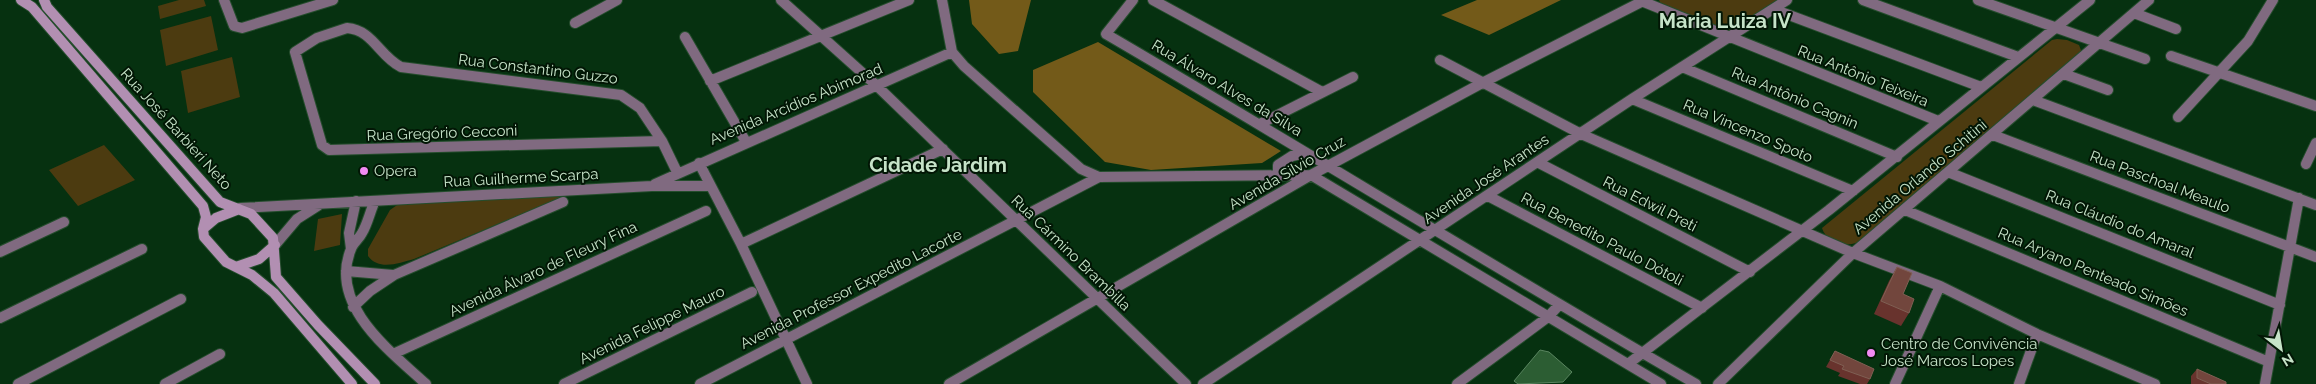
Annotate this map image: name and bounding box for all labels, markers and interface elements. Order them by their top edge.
district label: Maria Luiza IV [1659,9,1792,33]
street label: Rua Álvaro Alves da Silva [1148,36,1306,140]
street label: Rua Antônio Teixeira [1795,42,1931,110]
street label: Rua Constantino Guzzo [457,50,619,88]
street label: Avenida Arcídios Abimorad [707,59,885,149]
street label: Rua Antônio Cagnin [1729,63,1861,133]
street label: Rua José Barbieri Neto [117,65,235,193]
street label: Rua Vincenzo Spoto [1681,96,1816,166]
street label: Avenida Orlando Schitini [1850,116,1990,238]
street label: Rua Gregório Cecconi [366,121,518,145]
street label: Avenida José Arantes [1420,130,1552,228]
street label: Avenida Silvio Cruz [1226,132,1348,214]
street label: Rua Paschoal Meaulo [2087,147,2233,217]
district label: Cidade Jardim [869,153,1007,177]
place label: Opera [374,162,417,180]
marker: Opera [358,165,370,177]
street label: Rua Guilherme Scarpa [443,165,599,191]
street label: Rua Edwil Preti [1600,173,1700,235]
street label: Rua Cláudio do Amaral [2043,186,2198,262]
street label: Rua Benedito Paulo Dótoli [1518,189,1686,289]
street label: Rua Cármino Brambilla [1008,191,1134,315]
street label: Avenida Álvaro de Fleury Fina [446,217,640,321]
street label: Rua Aryano Penteado Simões [1995,224,2191,320]
street label: Avenida Professor Expedito Lacorte [737,225,965,353]
street label: Avenida Felippe Mauro [576,282,728,368]
north arrow [2256,324,2306,374]
place label: Centro de Convivência José Marcos Lopes [1881,335,2038,370]
marker: Centro de Convivência José Marcos Lopes [1865,347,1877,359]
text: N [2279,351,2296,370]

